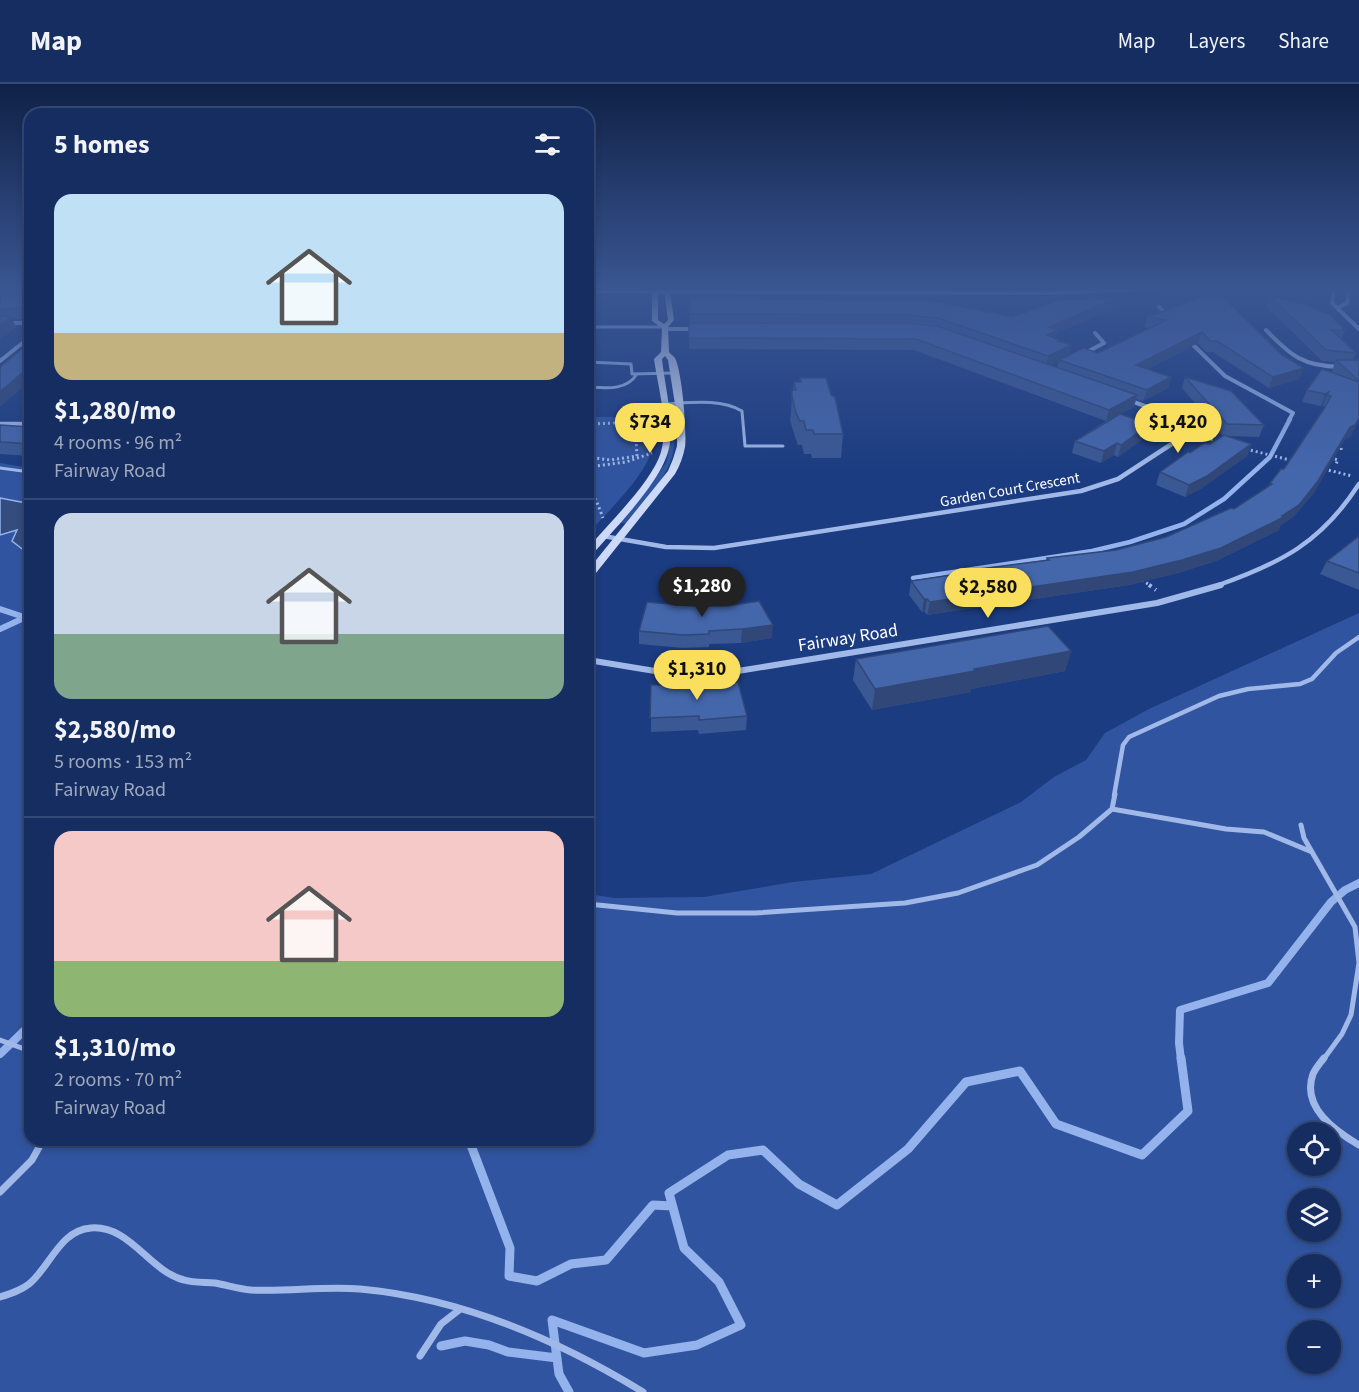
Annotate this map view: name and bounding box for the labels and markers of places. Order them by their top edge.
pin: $734 [614,403,686,454]
pin: $1,420 [1129,403,1227,454]
pin: $1,280 [653,567,751,618]
pin: $2,580 [939,568,1037,619]
pin: $1,310 [648,650,746,701]

